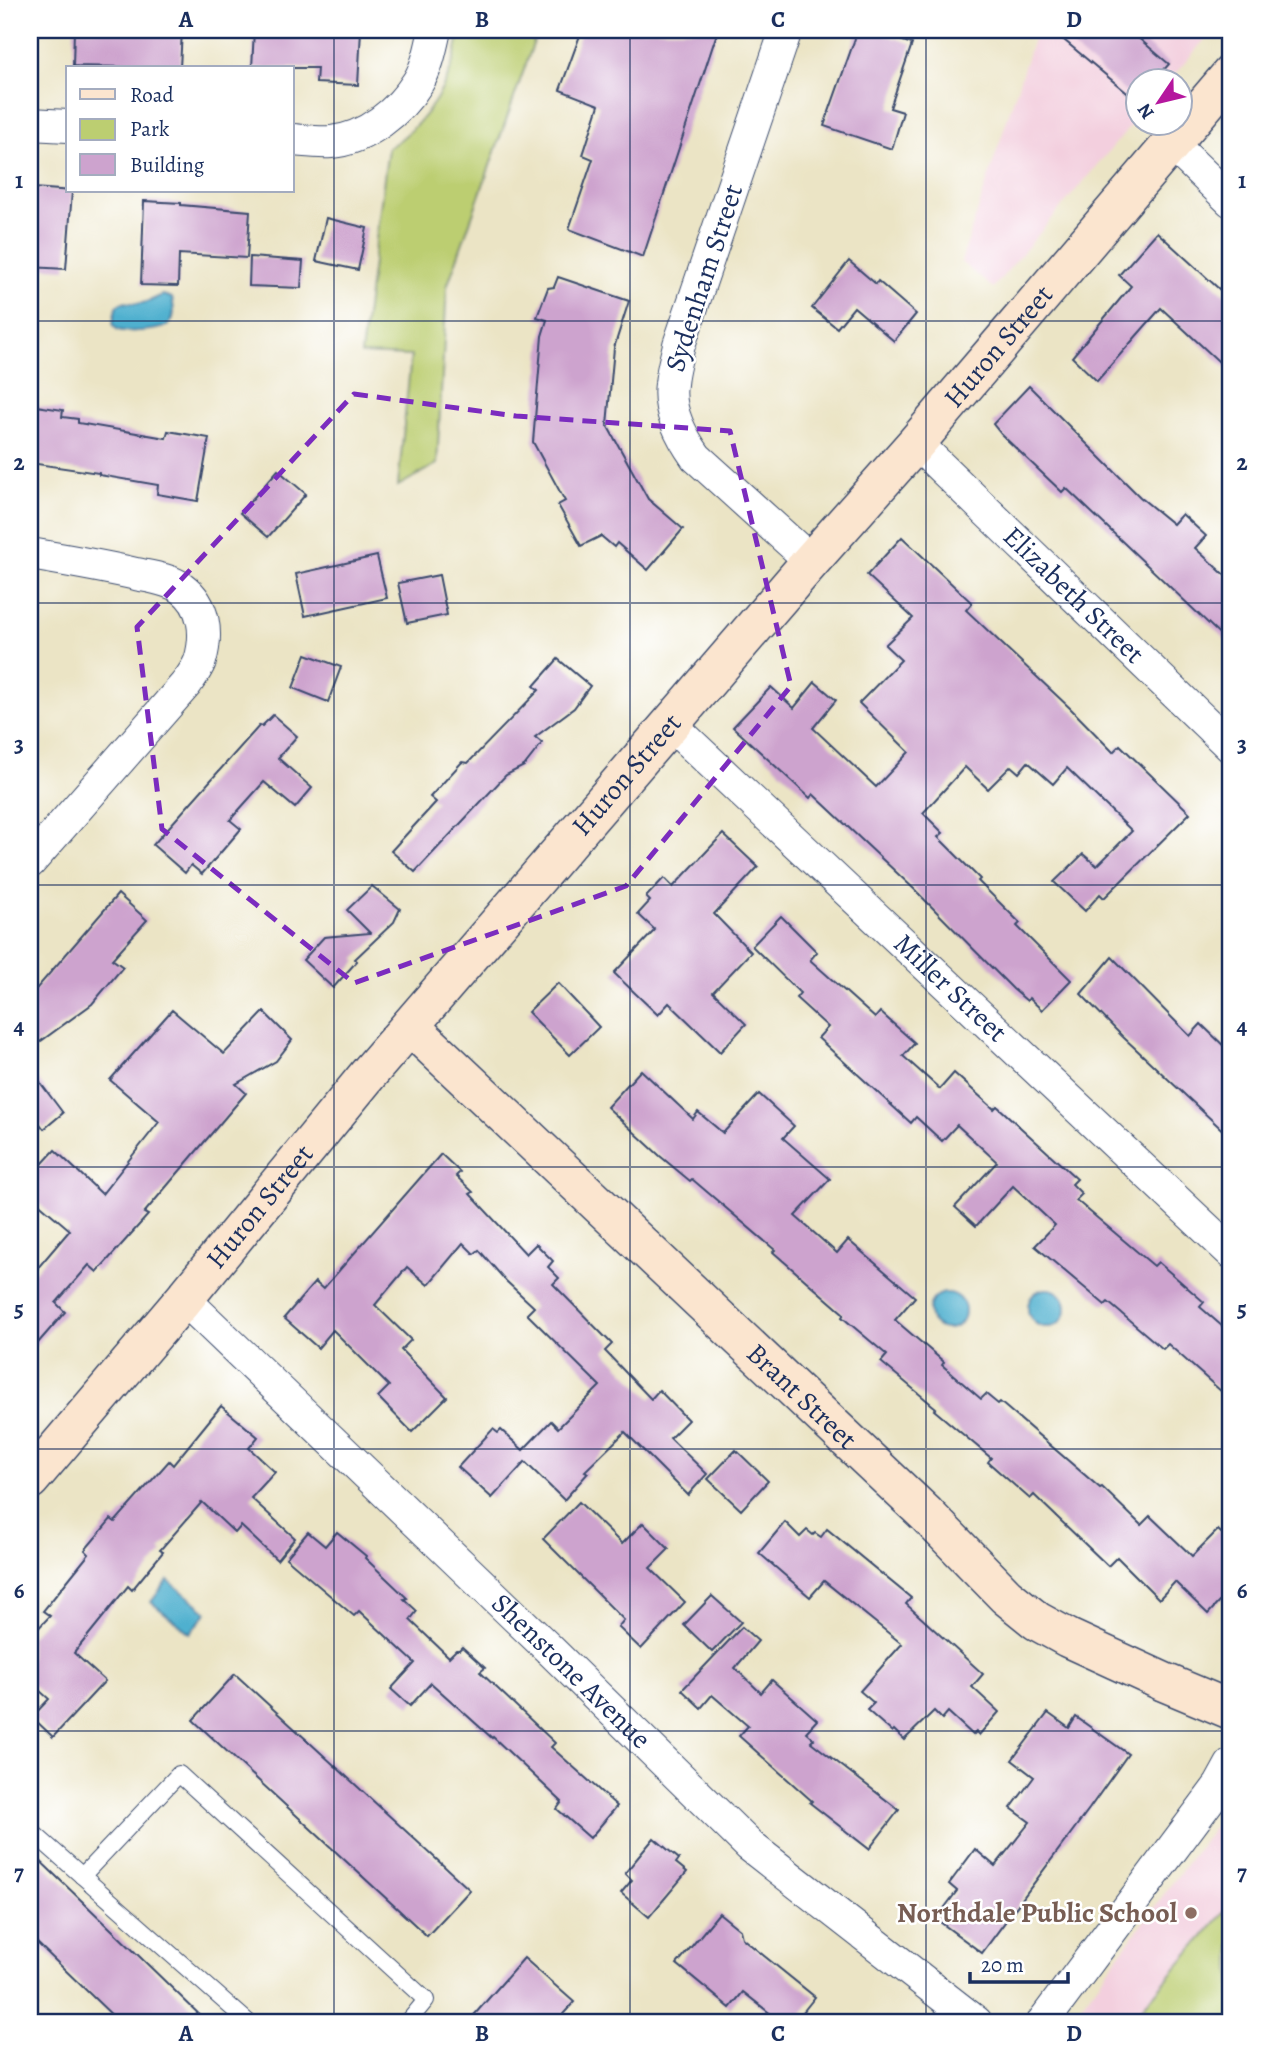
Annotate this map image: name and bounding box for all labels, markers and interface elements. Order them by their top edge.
text: A [178,4,194,35]
text: B [475,4,489,35]
text: C [771,4,785,35]
text: D [1066,4,1082,35]
legend [66,66,294,192]
north arrow [1124,66,1194,136]
text: Road [130,81,174,109]
text: N [1131,98,1161,124]
text: Park [130,115,170,143]
text: Building [130,151,205,179]
text: 1 [15,165,23,196]
text: 1 [1238,165,1246,196]
street label: Sydenham Street [656,179,752,377]
street label: Huron Street [935,277,1062,416]
text: 2 [13,447,25,478]
text: 2 [1236,447,1248,478]
street label: Elizabeth Street [995,518,1153,672]
street label: Huron Street [563,705,690,844]
text: 3 [14,729,24,760]
text: 3 [1237,729,1247,760]
street label: Miller Street [885,925,1015,1051]
text: 4 [14,1011,25,1042]
text: 4 [1237,1011,1248,1042]
street label: Huron Street [197,1136,322,1277]
text: 5 [14,1293,24,1324]
text: 5 [1237,1293,1247,1324]
street label: Brant Street [738,1335,865,1458]
text: 6 [14,1575,25,1606]
text: 6 [1237,1575,1248,1606]
street label: Shenstone Avenue [483,1585,659,1758]
text: 7 [14,1857,24,1888]
text: 7 [1237,1857,1247,1888]
place label: Northdale Public School [897,1894,1178,1932]
marker: Northdale Public School [1183,1905,1199,1921]
scale bar [970,1940,1068,1984]
text: 20 m [981,1951,1024,1979]
text: A [178,2018,194,2049]
text: B [475,2018,489,2049]
text: C [771,2018,785,2049]
text: D [1066,2018,1082,2049]

